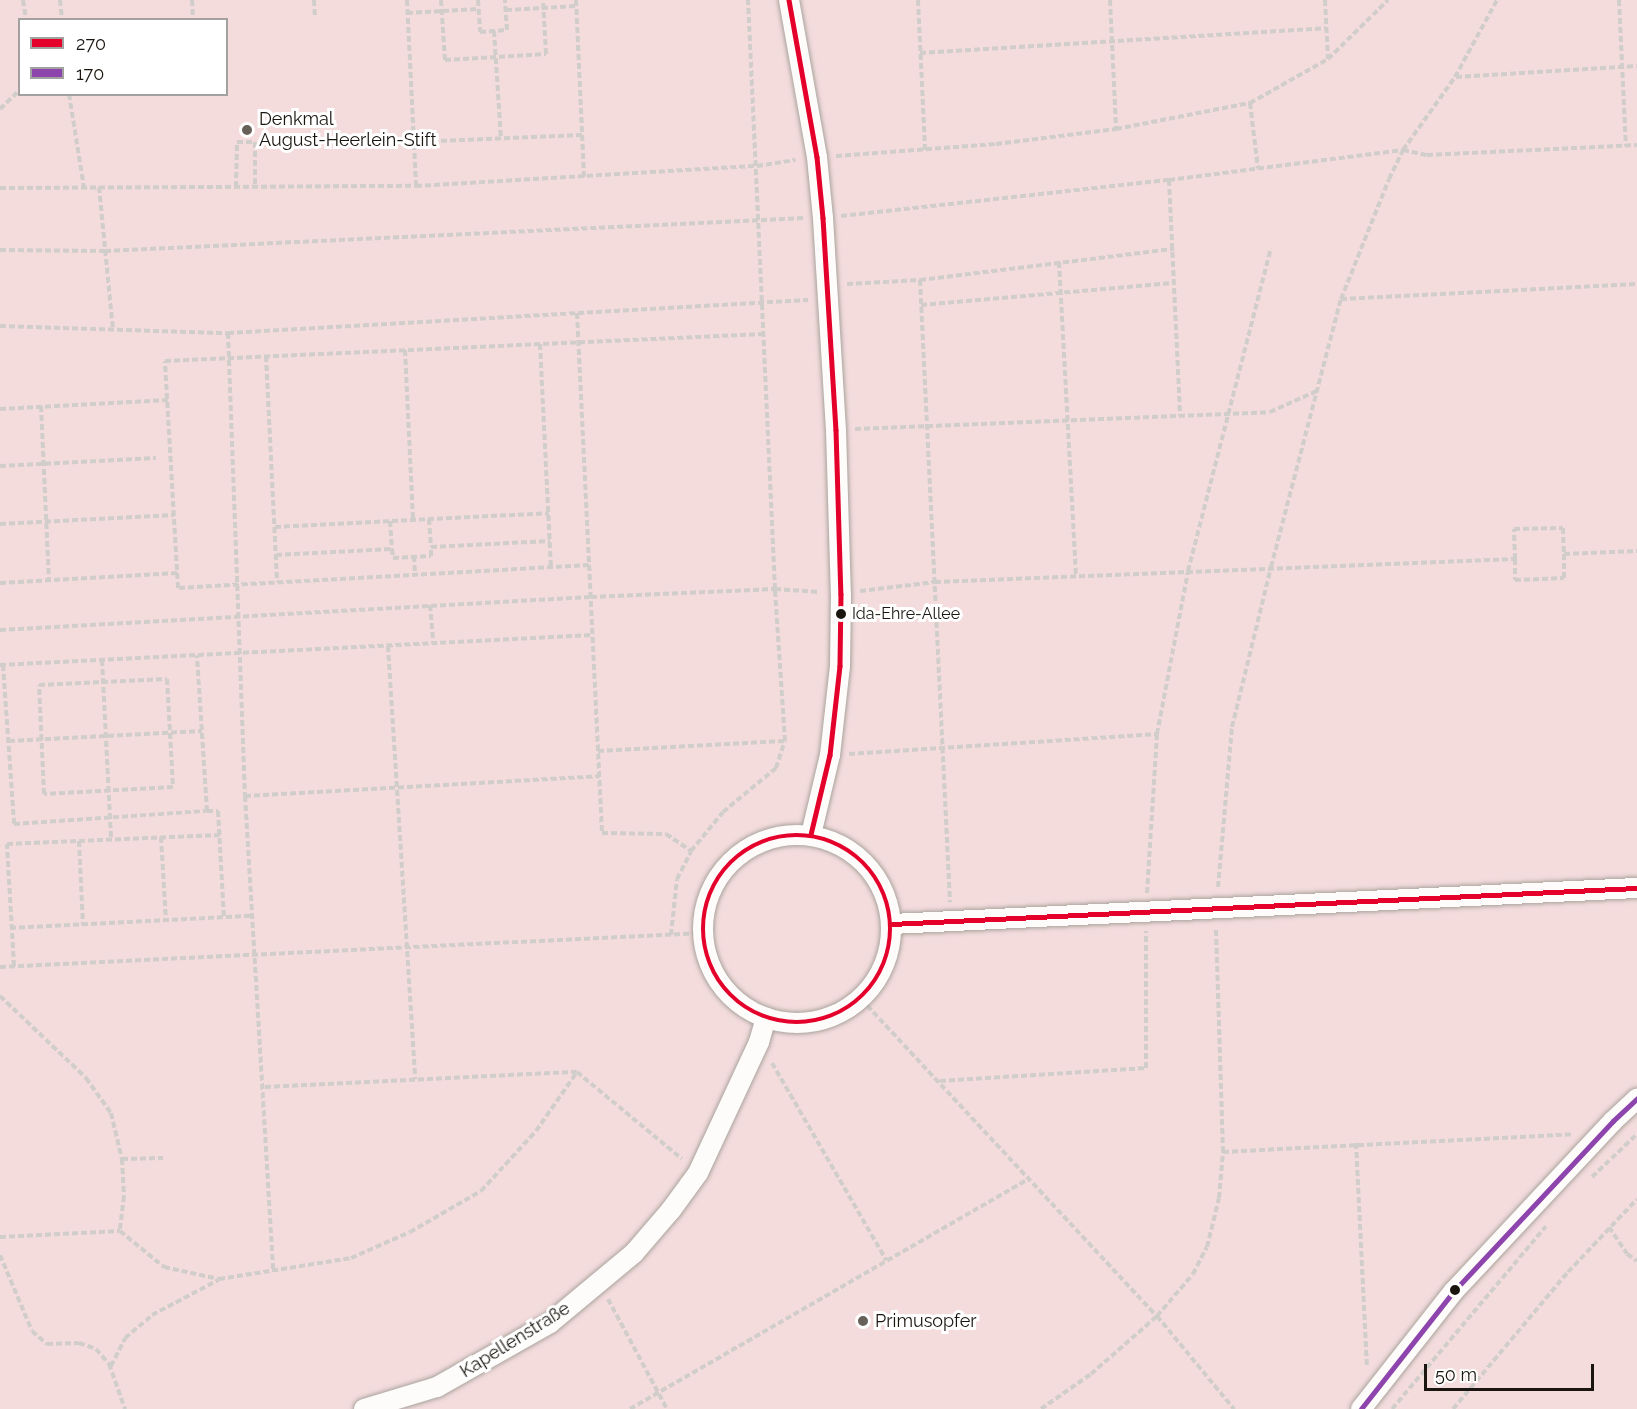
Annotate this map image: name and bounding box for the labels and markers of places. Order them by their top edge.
place label: Denkmal August-Heerlein-Stift [259,109,436,152]
marker: Denkmal August-Heerlein-Stift [240,123,254,137]
place label: Ida-Ehre-Allee [852,604,960,624]
marker: Ida-Ehre-Allee [835,608,847,620]
unlabelled marker [1449,1284,1461,1296]
place label: Primusopfer [875,1310,977,1332]
marker: Primusopfer [856,1314,870,1328]

